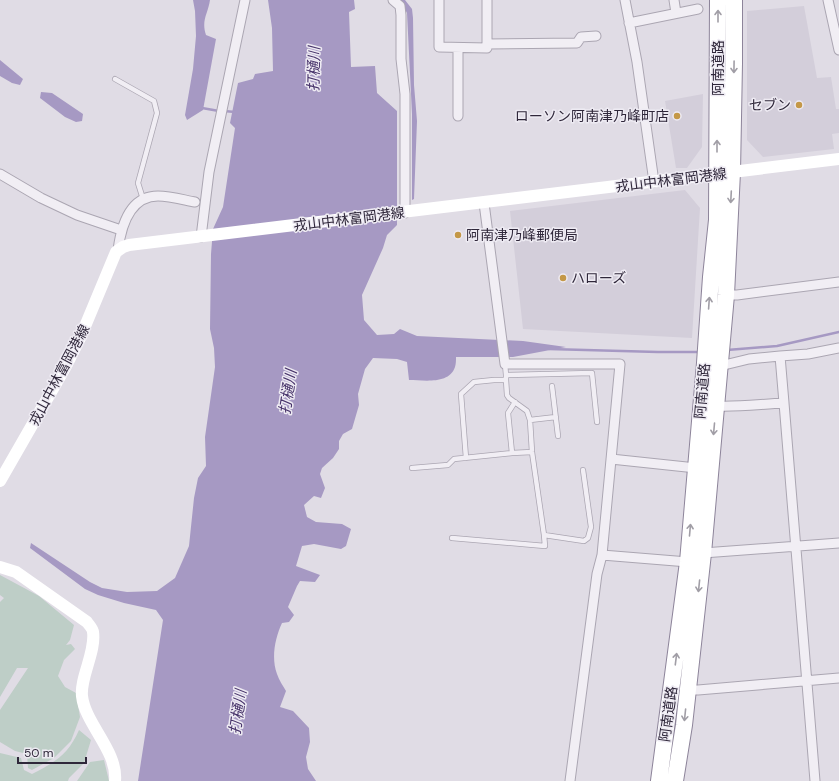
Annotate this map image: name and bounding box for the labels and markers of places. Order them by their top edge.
place label: セブン [749,96,791,114]
marker: セブン [794,100,804,110]
place label: ローソン阿南津乃峰町店 [515,107,669,125]
marker: ローソン阿南津乃峰町店 [672,111,682,121]
place label: 阿南津乃峰郵便局 [466,226,578,244]
marker: 阿南津乃峰郵便局 [453,230,463,240]
place label: ハローズ [571,269,626,287]
marker: ハローズ [558,273,568,283]

